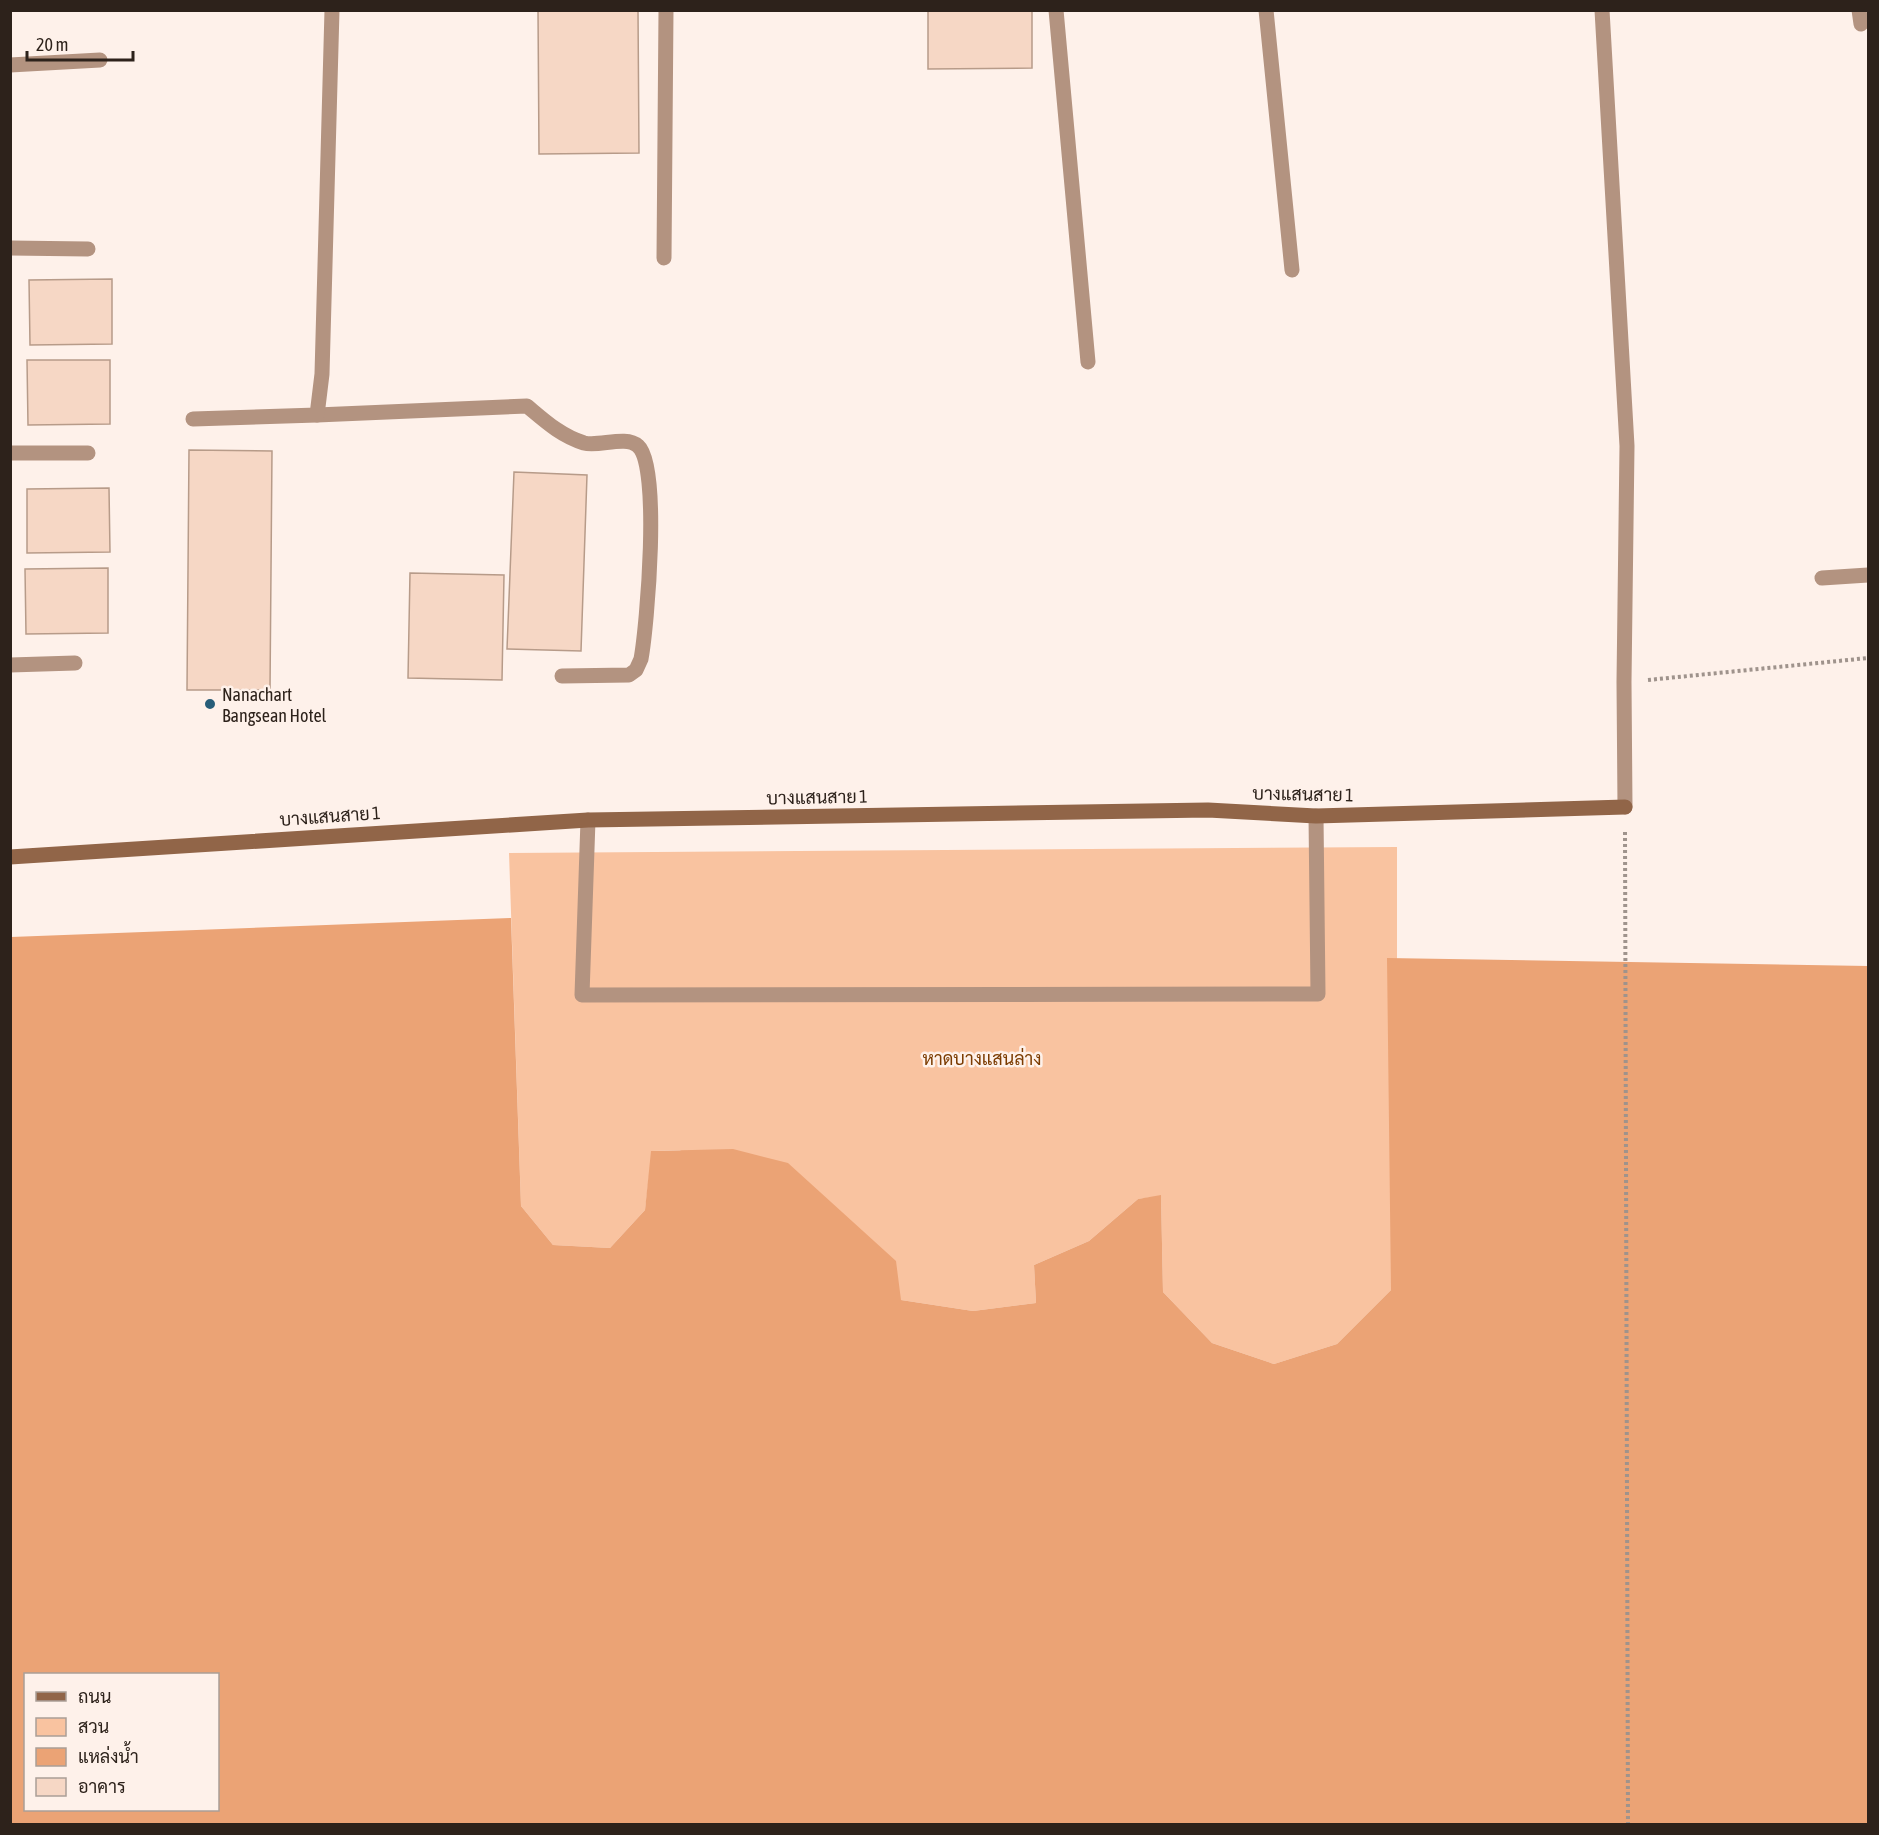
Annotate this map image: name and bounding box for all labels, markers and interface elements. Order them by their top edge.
scale bar [27,24,134,62]
text: 20 m [36,34,68,55]
place label: Nanachart Bangsean Hotel [222,684,327,726]
marker: Nanachart Bangsean Hotel [203,697,217,711]
street label: บางแสนสาย 1 [1252,783,1354,805]
street label: บางแสนสาย 1 [766,786,868,808]
street label: บางแสนสาย 1 [279,802,381,830]
park label: หาดบางแสนล่าง [922,1047,1042,1069]
legend [24,1673,219,1811]
text: ถนน [78,1686,111,1707]
text: สวน [78,1716,109,1737]
text: แหล่งน้ำ [78,1741,139,1767]
text: อาคาร [78,1776,126,1797]

